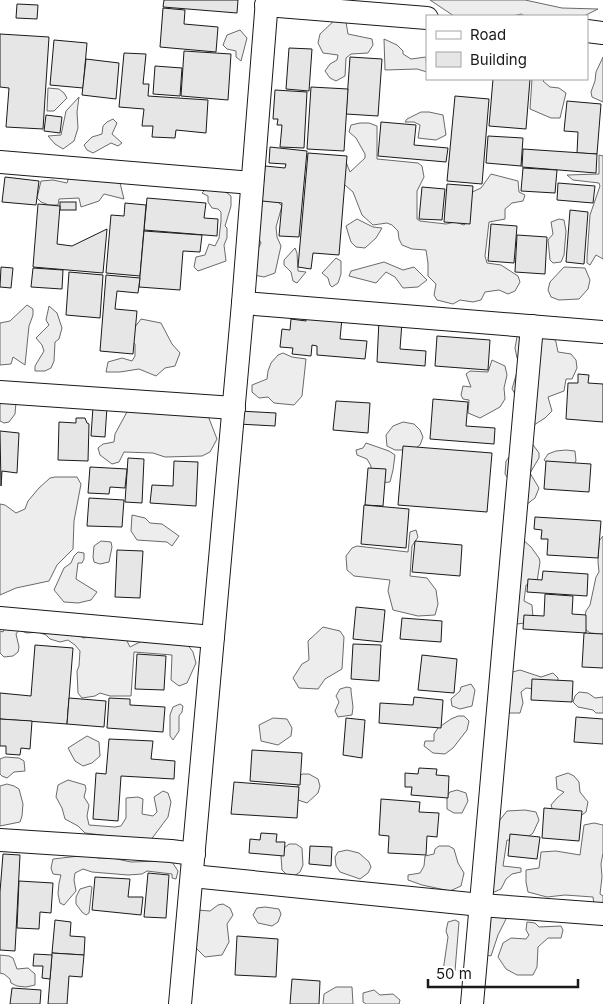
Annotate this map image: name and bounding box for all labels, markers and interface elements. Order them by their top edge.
legend [426,15,588,80]
text: Road [470,25,506,44]
text: Building [470,50,527,69]
scale bar [428,956,578,988]
text: 50 m [436,964,472,983]

